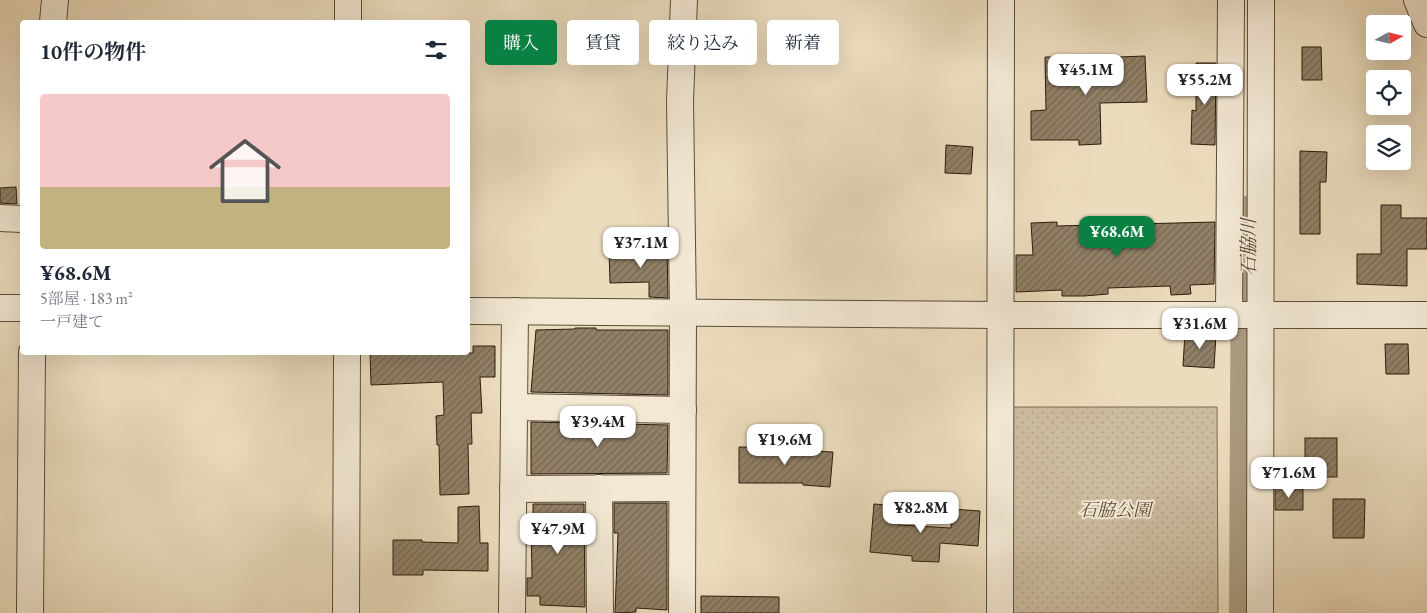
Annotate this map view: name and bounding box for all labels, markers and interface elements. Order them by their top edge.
north arrow [1366,15,1411,60]
map controls [1366,15,1411,170]
chip: 購入 [485,20,557,65]
chip: 賃貸 [567,20,639,65]
chip: 絞り込み [649,20,757,65]
chip: 新着 [767,20,839,65]
icon: filters [422,36,450,64]
text: 10件の物件 [40,38,146,65]
pin: ¥45.1M [1045,54,1127,96]
text: ¥45.1M [1059,59,1113,80]
pin: ¥55.2M [1164,64,1246,106]
text: ¥55.2M [1178,69,1232,90]
button: locate [1366,70,1411,115]
button: layers [1366,125,1411,170]
icon: home [200,126,290,216]
pin: ¥68.6M [1076,216,1158,258]
water label: 石脇川 [1236,217,1261,276]
text: ¥68.6M [1090,221,1144,242]
pin: ¥37.1M [600,226,682,269]
text: ¥37.1M [614,232,668,253]
text: ¥68.6M [40,259,111,286]
text: 5部屋 · 183 m² [40,288,133,309]
pin: ¥31.6M [1159,308,1241,350]
text: 一戸建て [40,311,104,332]
text: ¥31.6M [1173,313,1227,334]
pin: ¥39.4M [557,406,639,448]
text: ¥39.4M [571,411,625,432]
pin: ¥19.6M [744,424,826,466]
text: ¥19.6M [758,429,812,450]
pin: ¥71.6M [1248,456,1330,499]
text: ¥71.6M [1262,462,1316,483]
pin: ¥82.8M [880,492,962,534]
text: ¥82.8M [894,497,948,518]
park label: 石脇公園 [1079,498,1154,521]
pin: ¥47.9M [517,512,599,555]
text: ¥47.9M [531,518,585,539]

